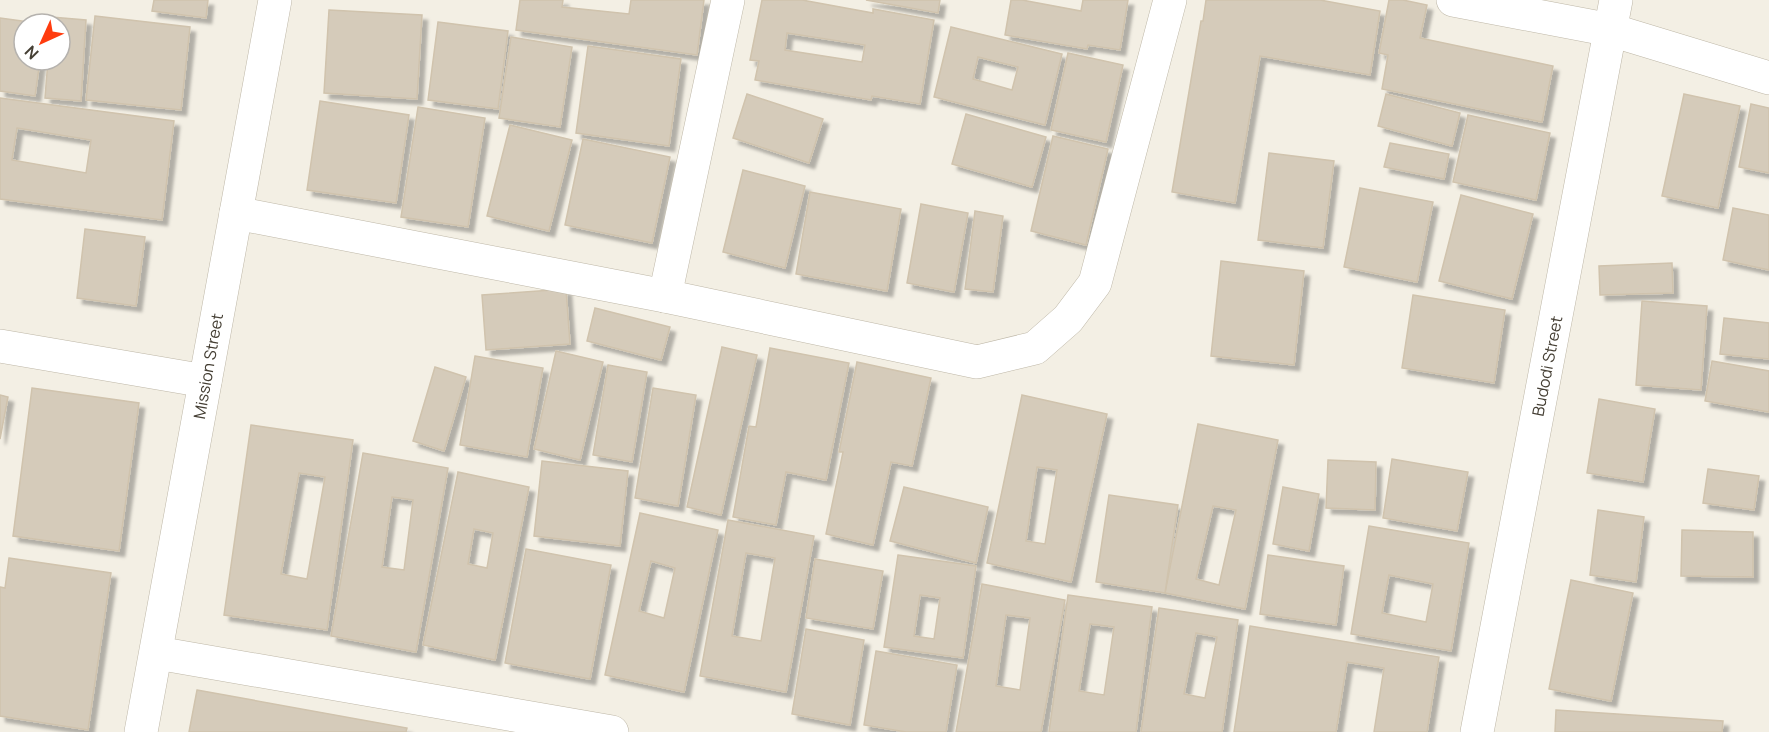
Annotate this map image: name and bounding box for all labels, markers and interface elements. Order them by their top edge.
north arrow [12,12,72,72]
text: N [20,41,43,64]
street label: Mission Street [188,311,228,421]
street label: Budodi Street [1527,314,1567,418]

